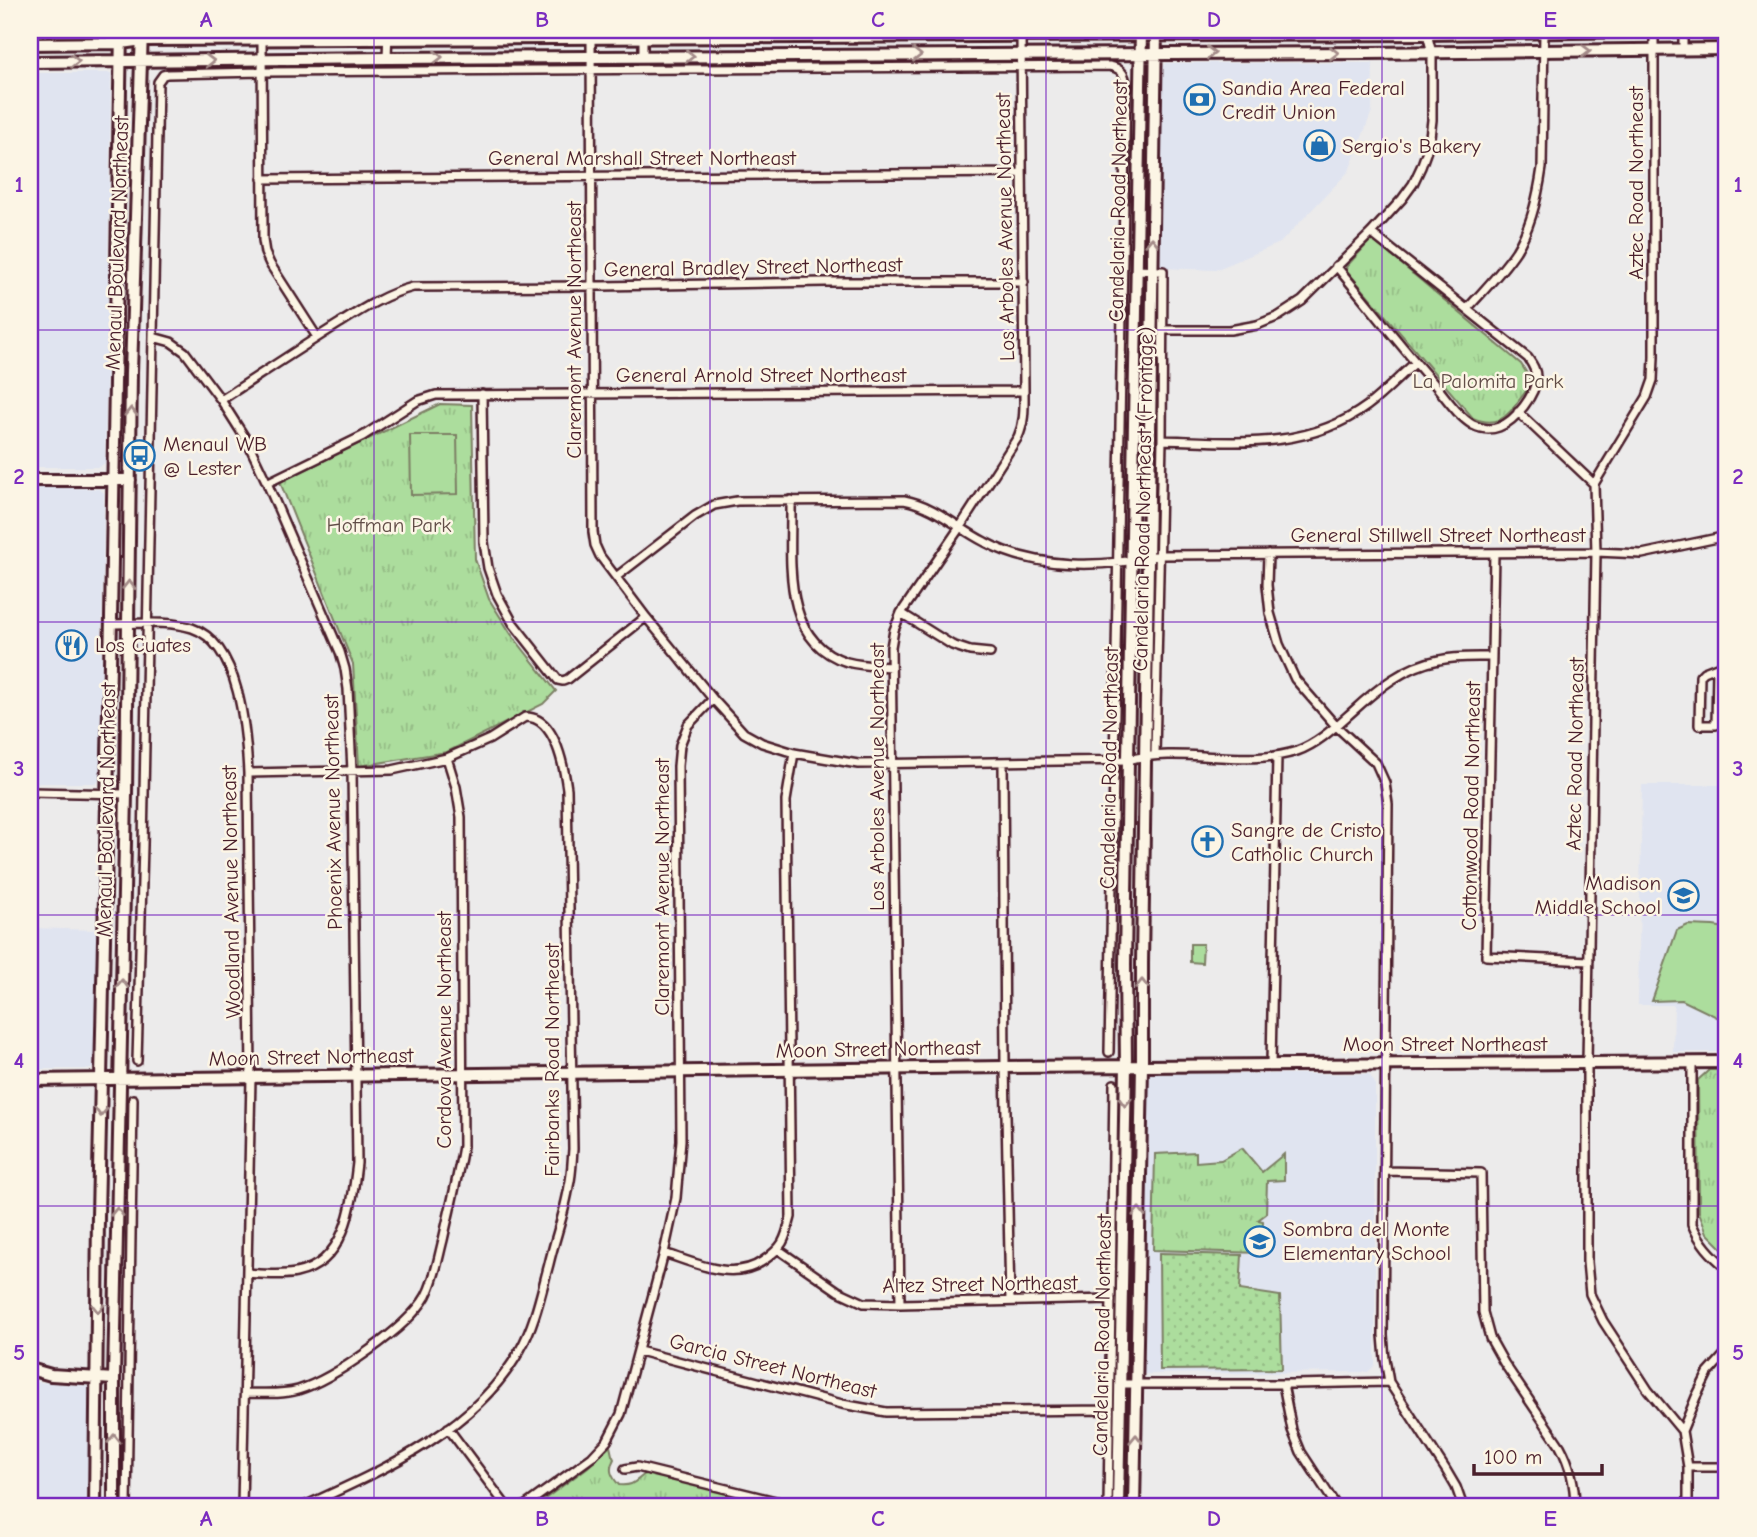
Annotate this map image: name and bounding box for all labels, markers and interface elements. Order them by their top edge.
text: A [200,6,213,33]
text: B [535,6,549,33]
text: C [871,6,885,33]
text: D [1207,6,1221,33]
text: E [1543,6,1557,33]
one-way arrow [1581,43,1591,59]
one-way arrow [1329,45,1339,61]
one-way arrow [1205,46,1216,61]
one-way arrow [913,47,923,63]
one-way arrow [685,48,696,64]
one-way arrow [433,49,444,65]
one-way arrow [70,53,81,69]
one-way arrow [206,53,216,69]
place label: Sandia Area Federal Credit Union [1222,76,1405,124]
street label: Candelaria Road Northeast [1104,79,1132,322]
bank icon: Sandia Area Federal Credit Union [1182,83,1216,117]
street label: Aztec Road Northeast [1624,85,1648,280]
street label: Los Arboles Avenue Northeast [991,92,1019,361]
street label: Menaul Boulevard Northeast [101,114,133,371]
shop icon: Sergio's Bakery [1302,129,1336,163]
place label: Sergio's Bakery [1342,134,1481,158]
street label: General Marshall Street Northeast [488,146,797,170]
text: 1 [14,171,24,198]
text: 1 [1733,171,1743,198]
street label: Claremont Avenue Northeast [562,200,586,459]
one-way arrow [1145,236,1160,247]
street label: General Bradley Street Northeast [603,252,904,282]
street label: Candelaria Road Northeast (Frontage) [1128,327,1158,671]
street label: General Arnold Street Northeast [616,363,907,387]
park label: La Palomita Park [1412,369,1564,393]
one-way arrow [123,406,139,417]
place label: Menaul WB @ Lester [163,432,267,480]
bus stop icon: Menaul WB @ Lester [123,439,157,473]
text: 2 [13,463,25,490]
text: 2 [1732,463,1744,490]
park label: Hoffman Park [327,513,451,537]
street label: General Stillwell Street Northeast [1291,523,1586,547]
one-way arrow [121,579,137,590]
restaurant icon: Los Cuates [55,628,89,662]
place label: Los Cuates [95,633,191,657]
street label: Los Arboles Avenue Northeast [865,642,889,911]
street label: Candelaria Road Northeast [1095,646,1123,889]
street label: Aztec Road Northeast [1561,656,1589,851]
street label: Cottonwood Road Northeast [1457,680,1485,931]
street label: Menaul Boulevard Northeast [92,682,120,937]
street label: Phoenix Avenue Northeast [319,693,347,930]
text: 3 [13,755,25,782]
text: 3 [1732,755,1744,782]
street label: Claremont Avenue Northeast [650,757,674,1016]
street label: Woodland Avenue Northeast [217,764,245,1019]
place label: Sangre de Cristo Catholic Church [1231,818,1382,866]
church icon: Sangre de Cristo Catholic Church [1191,825,1225,859]
place label: Madison Middle School [1534,871,1661,919]
school or university icon: Madison Middle School [1667,878,1701,912]
street label: Cordova Avenue Northeast [432,910,456,1149]
street label: Fairbanks Road Northeast [540,942,564,1177]
one-way arrow [114,978,130,989]
one-way arrow [1134,978,1150,989]
street label: Moon Street Northeast [1343,1032,1548,1056]
street label: Moon Street Northeast [775,1035,982,1063]
street label: Moon Street Northeast [208,1043,415,1071]
text: 4 [14,1047,25,1074]
text: 4 [1733,1047,1744,1074]
one-way arrow [1118,1097,1133,1108]
one-way arrow [93,1107,108,1118]
one-way arrow [109,1206,125,1216]
one-way arrow [1132,1206,1147,1217]
street label: Candelaria Road Northeast [1088,1213,1116,1456]
place label: Sombra del Monte Elementary School [1283,1217,1451,1265]
school or university icon: Sombra del Monte Elementary School [1243,1224,1277,1258]
street label: Altez Street Northeast [882,1270,1079,1298]
one-way arrow [90,1304,106,1314]
street label: Garcia Street Northeast [667,1329,880,1404]
text: 5 [13,1339,25,1366]
text: 5 [1732,1339,1744,1366]
scale bar [1474,1432,1601,1476]
one-way arrow [106,1433,122,1444]
one-way arrow [1128,1433,1143,1444]
text: 100 m [1484,1445,1542,1469]
text: A [200,1505,213,1532]
text: B [535,1505,549,1532]
text: C [871,1505,885,1532]
text: D [1207,1505,1221,1532]
text: E [1543,1505,1557,1532]

